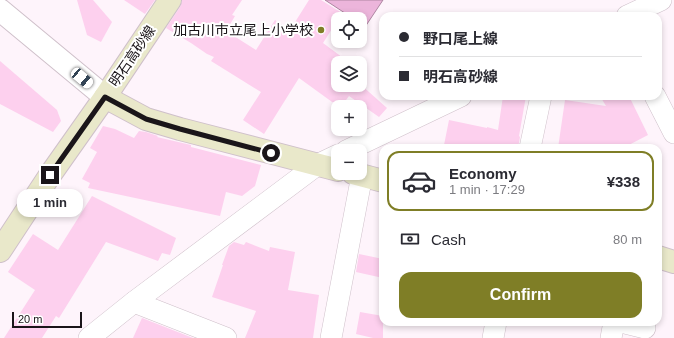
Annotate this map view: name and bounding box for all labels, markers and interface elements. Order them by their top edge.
map controls [331,12,367,180]
button: locate [331,12,367,48]
place label: 加古川市立尾上小学校 [173,22,313,38]
street label: 明石高砂線 [106,23,158,89]
marker: 加古川市立尾上小学校 [316,25,326,35]
text: 野口尾上線 [423,30,498,47]
button: layers [331,56,367,92]
car [69,66,95,90]
text: 明石高砂線 [423,68,498,85]
button: + [331,100,367,136]
route start [262,144,280,162]
button: − [331,144,367,180]
icon: car [401,163,437,199]
text: Economy [449,165,517,182]
route end [41,166,59,184]
text: ¥338 [607,173,640,190]
text: 1 min · 17:29 [449,182,525,197]
callout: 1 min [17,189,83,217]
text: 1 min [33,195,67,210]
icon: cash [399,228,421,250]
text: Cash [431,231,466,248]
text: 80 m [613,232,642,247]
button: Confirm [399,272,642,318]
scale bar [12,310,82,329]
text: 20 m [18,313,42,325]

